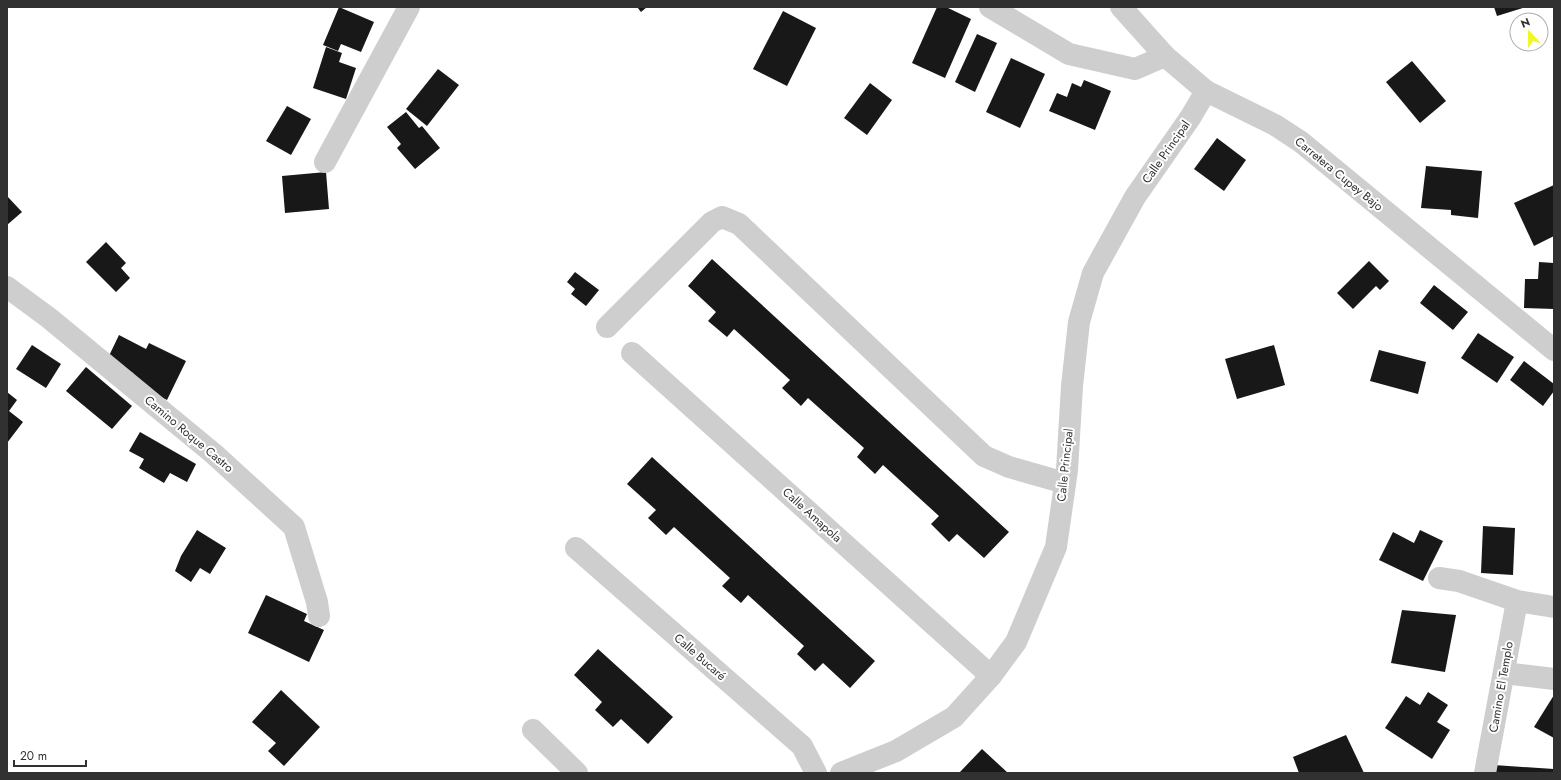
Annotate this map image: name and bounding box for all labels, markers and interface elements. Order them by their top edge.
north arrow [1509,12,1549,52]
text: N [1518,14,1532,32]
street label: Calle Principal [1138,117,1194,187]
street label: Carretera Cupey Bajo [1291,133,1387,216]
street label: Camino Roque Castro [141,391,238,477]
street label: Calle Principal [1052,428,1078,502]
street label: Calle Amapola [778,483,846,547]
street label: Calle Bucaré [670,629,730,685]
street label: Camino El Templo [1484,640,1518,734]
scale bar [14,742,86,768]
text: 20 m [20,747,47,765]

